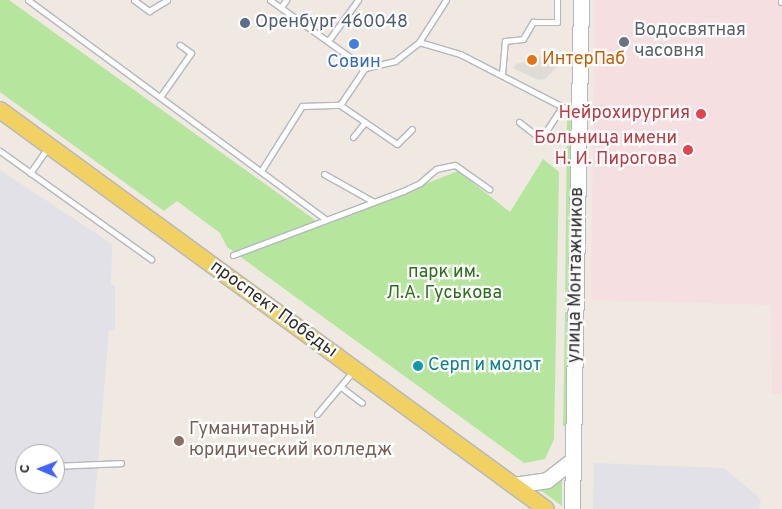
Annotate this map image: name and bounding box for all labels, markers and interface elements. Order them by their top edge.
place label: Оренбург 460048 [255,12,408,34]
marker: Оренбург 460048 [239,17,251,29]
place label: Водосвятная часовня [634,21,746,64]
marker: Водосвятная часовня [618,36,630,48]
marker: Совин [348,38,360,50]
place label: ИнтерПаб [542,49,625,71]
place label: Совин [327,52,381,74]
marker: ИнтерПаб [526,54,538,66]
place label: Нейрохирургия [558,103,690,125]
marker: Нейрохирургия [694,107,708,121]
place label: Больница имени Н. И. Пирогова [534,129,677,172]
marker: Больница имени Н. И. Пирогова [681,143,695,157]
street label: улица Монтажников [565,187,589,363]
street label: проспект Победы [205,257,341,363]
park label: парк им. Л.А. Гуськова [386,263,502,306]
place label: Серп и молот [428,355,541,377]
marker: Серп и молот [412,360,424,372]
place label: Гуманитарный юридический колледж [189,420,392,462]
marker: Гуманитарный юридический колледж [173,435,185,447]
north arrow [15,444,65,494]
text: С [17,464,34,473]

